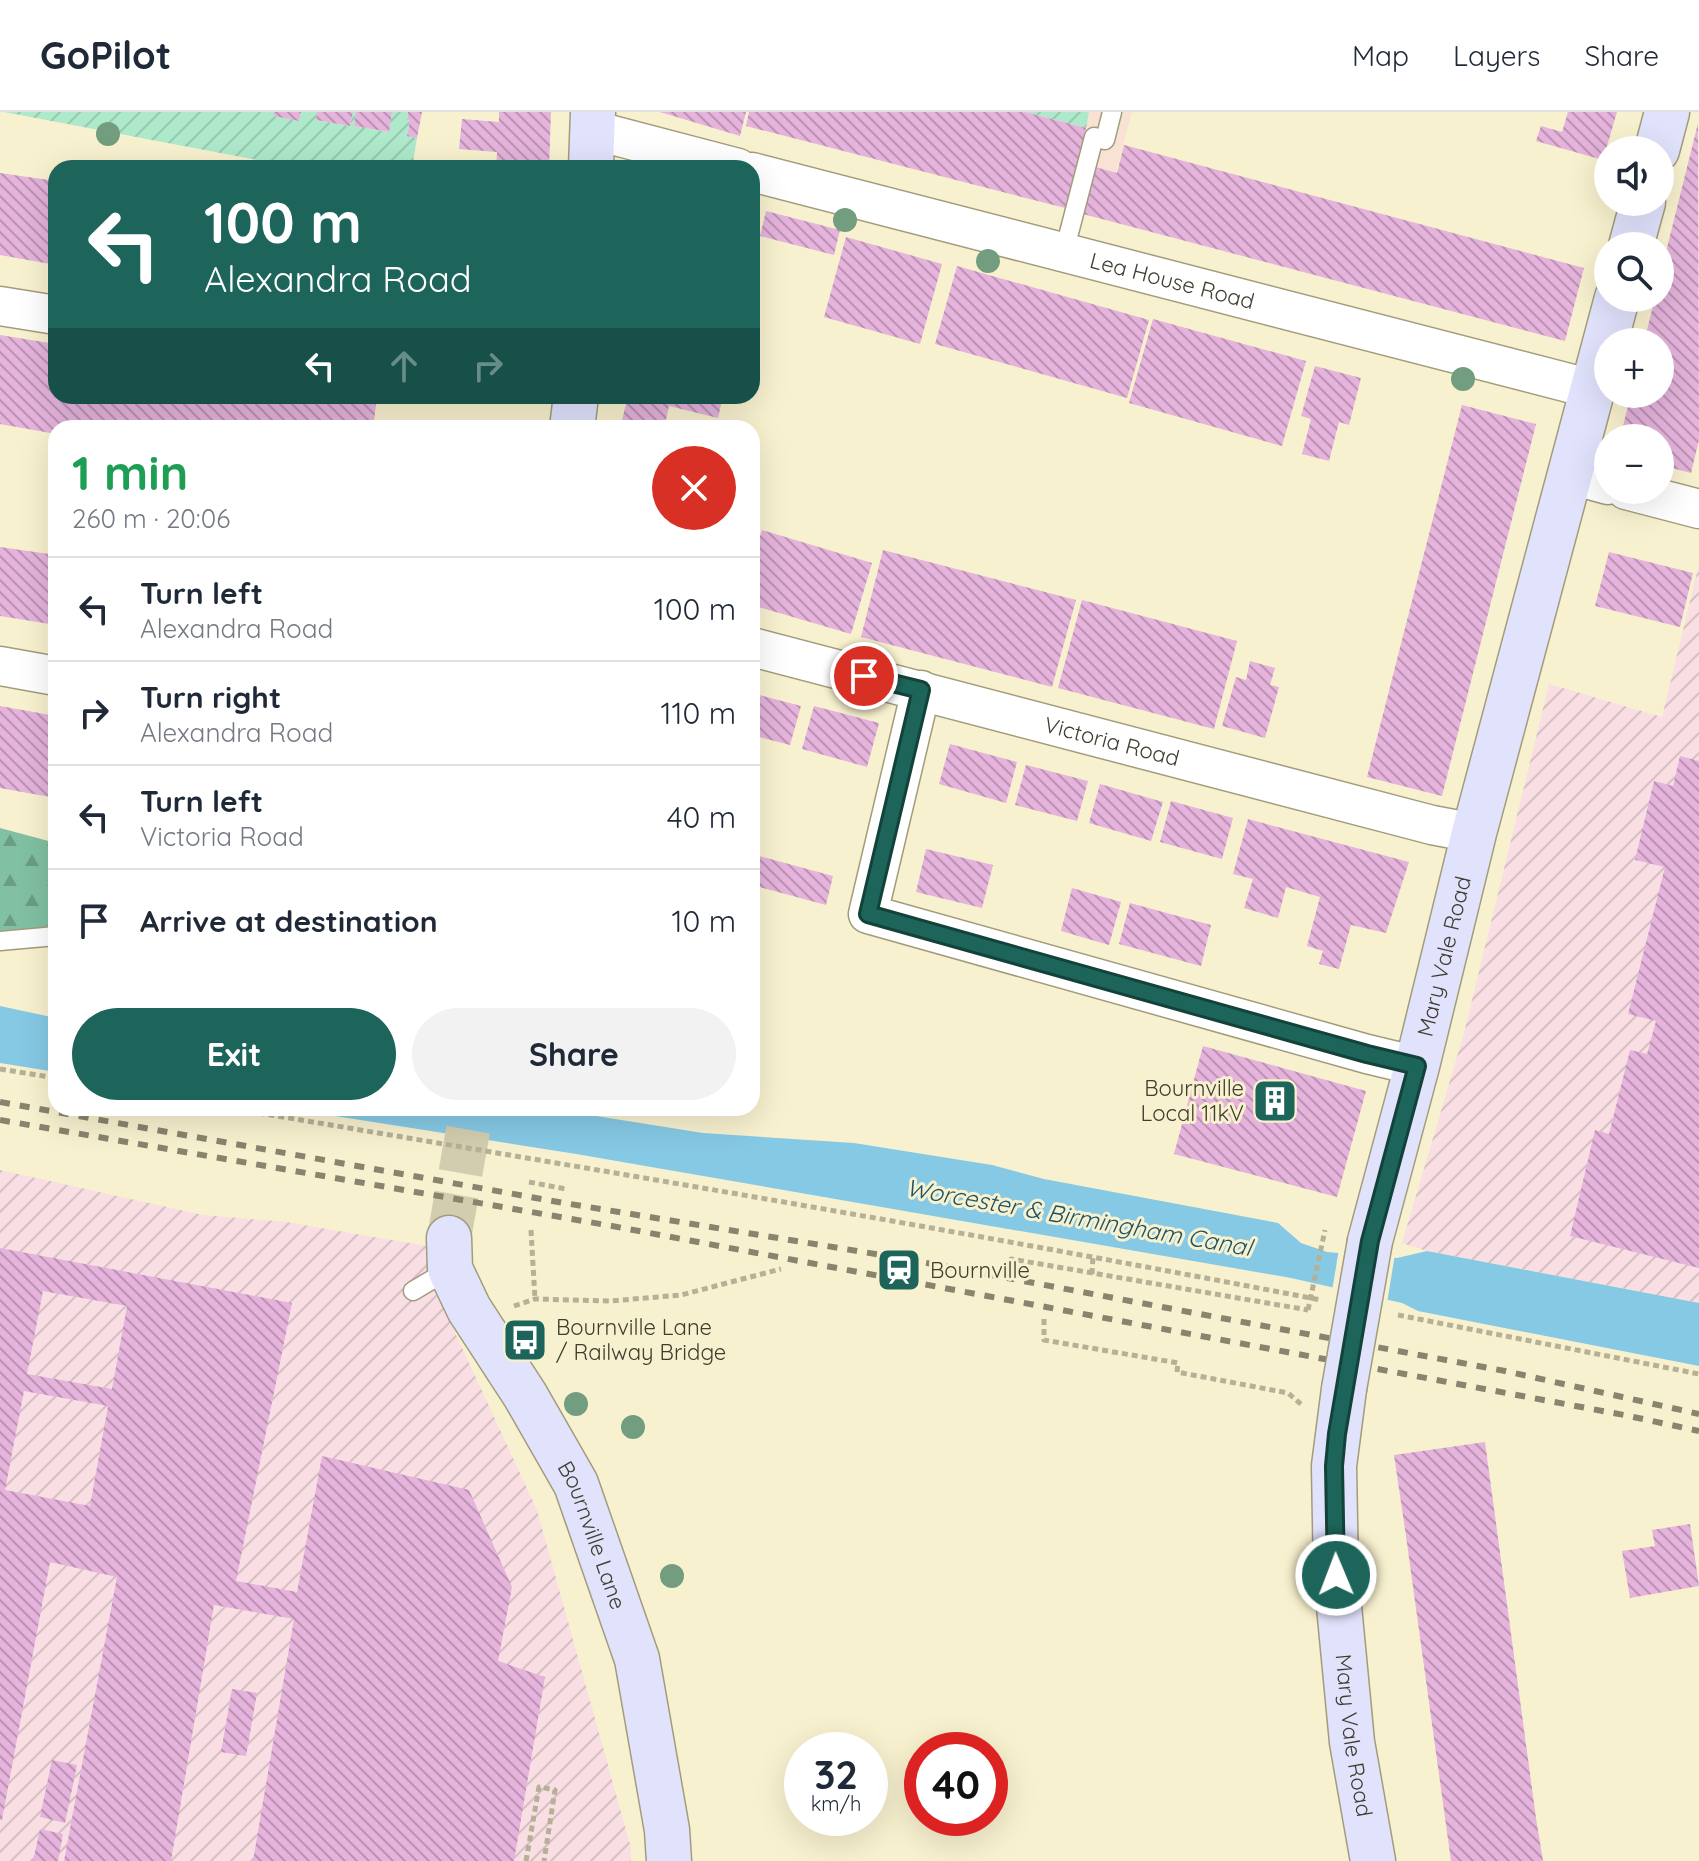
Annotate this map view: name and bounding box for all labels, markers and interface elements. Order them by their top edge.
text: GoPilot [40,31,171,79]
text: Map [1352,38,1409,73]
text: Layers [1453,38,1540,73]
text: Share [1584,38,1659,73]
map controls [1594,136,1674,504]
button: sound [1594,136,1674,216]
text: 100 m [204,187,362,257]
icon: left [72,192,176,296]
button: search [1594,232,1674,312]
street label: Lea House Road [1087,246,1257,315]
text: Alexandra Road [204,256,472,301]
button: + [1594,328,1674,408]
icon: left [298,344,342,388]
icon: ahead [382,344,426,388]
icon: right [466,344,510,388]
button: − [1594,424,1674,504]
text: 1 min [72,442,188,502]
button: close [652,446,736,530]
text: 260 m · 20:06 [72,502,230,535]
text: Turn left [140,574,263,612]
icon: left [72,587,116,631]
text: 100 m [654,590,736,628]
text: Alexandra Road [140,612,333,645]
pin [830,642,898,710]
icon: arrive [842,654,886,698]
text: Turn right [140,678,281,716]
icon: right [72,691,116,735]
text: 110 m [660,694,736,732]
street label: Victoria Road [1041,710,1182,772]
text: Alexandra Road [140,716,333,749]
text: Turn left [140,782,263,820]
icon: left [72,795,116,839]
text: 40 m [667,798,736,836]
text: Victoria Road [140,820,304,853]
street label: Mary Vale Road [1411,873,1477,1039]
icon: arrive [72,899,116,943]
text: Arrive at destination [140,902,438,940]
text: 10 m [672,902,736,940]
button: Exit [72,1008,396,1100]
button: Share [412,1008,736,1100]
place label: Bournville Local 11kV [1141,1074,1244,1127]
building icon: Bournville Local 11kV [1251,1077,1299,1125]
water label: Worcester & Birmingham Canal [904,1172,1256,1263]
station icon: Bournville [875,1246,923,1294]
place label: Bournville [930,1256,1030,1284]
place label: Bournville Lane / Railway Bridge [556,1313,726,1366]
bus stop icon: Bournville Lane / Railway Bridge [501,1316,549,1364]
street label: Bournville Lane [552,1456,633,1613]
position arrow [1294,1533,1378,1617]
street label: Mary Vale Road [1330,1653,1379,1819]
speed limit sign: 40 [904,1732,1008,1836]
text: 32 [814,1749,858,1799]
text: km/h [811,1791,861,1816]

